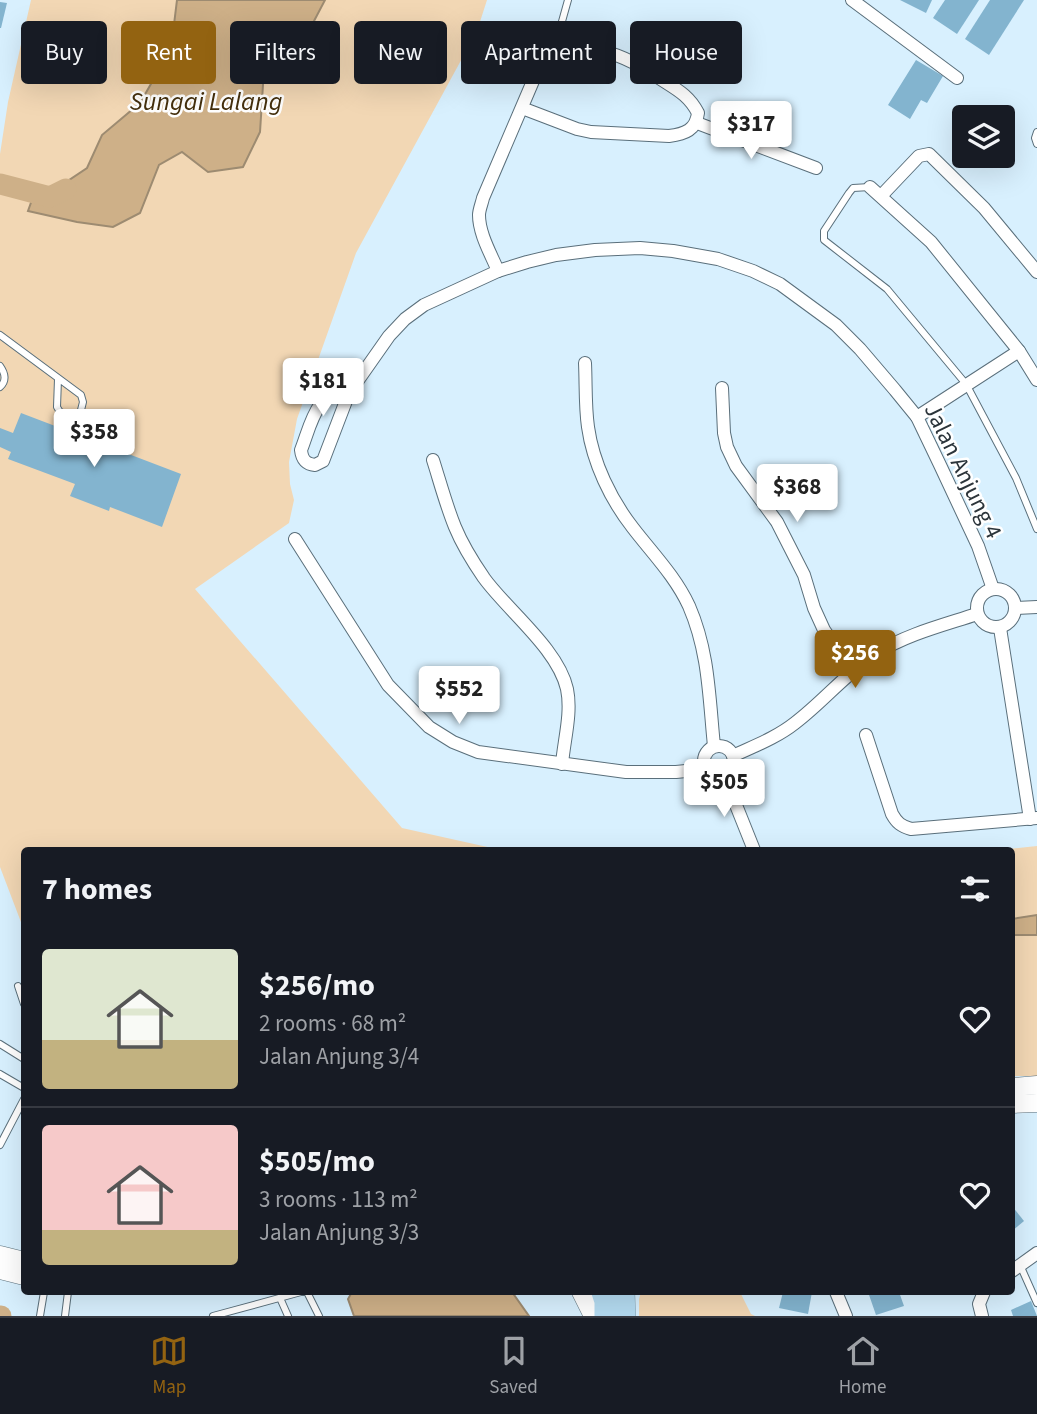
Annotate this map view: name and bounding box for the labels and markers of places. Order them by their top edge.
pin: $317 [710,102,792,161]
pin: $181 [282,358,364,418]
pin: $358 [53,410,135,469]
pin: $368 [756,464,838,524]
pin: $256 [814,630,896,690]
pin: $552 [418,666,500,726]
pin: $505 [683,760,765,819]

